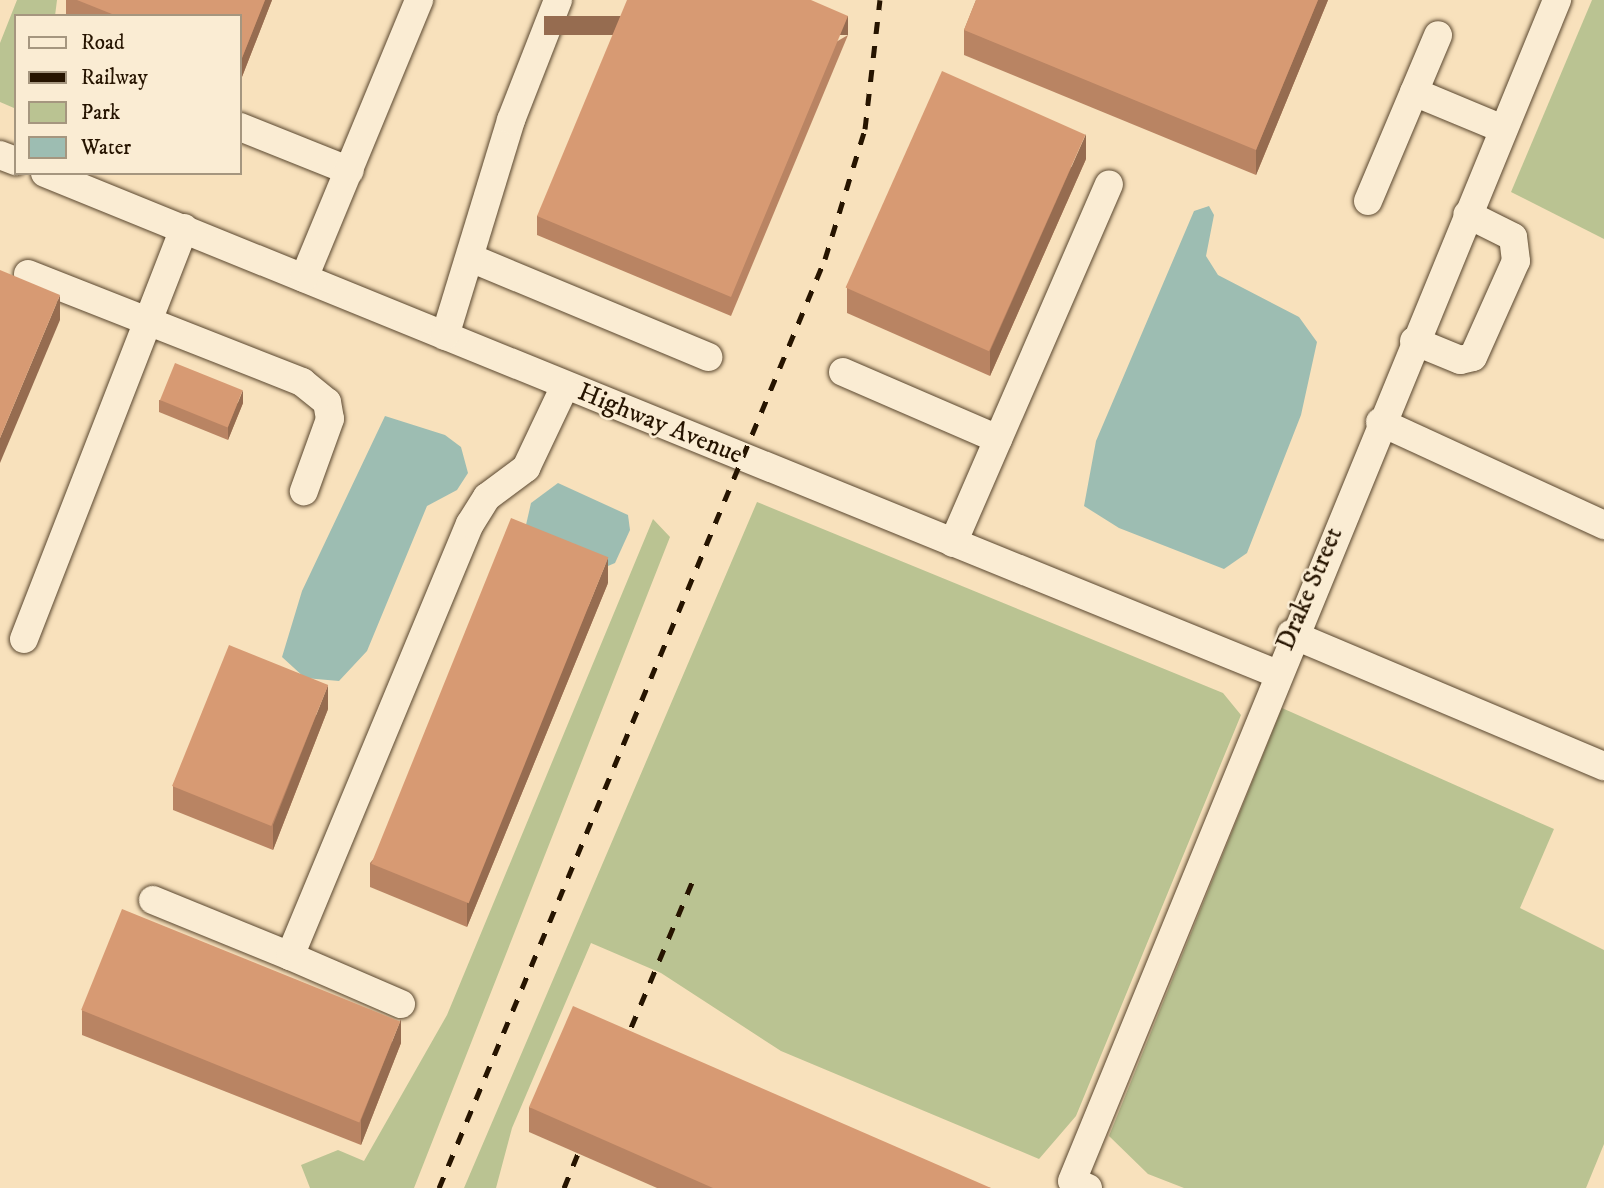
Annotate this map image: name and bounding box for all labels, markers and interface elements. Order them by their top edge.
legend [14,14,242,175]
text: Road [81,30,125,56]
text: Railway [81,65,148,91]
text: Park [81,100,120,126]
text: Water [81,135,131,161]
street label: Highway Avenue [573,377,747,471]
street label: Drake Street [1270,523,1350,655]

